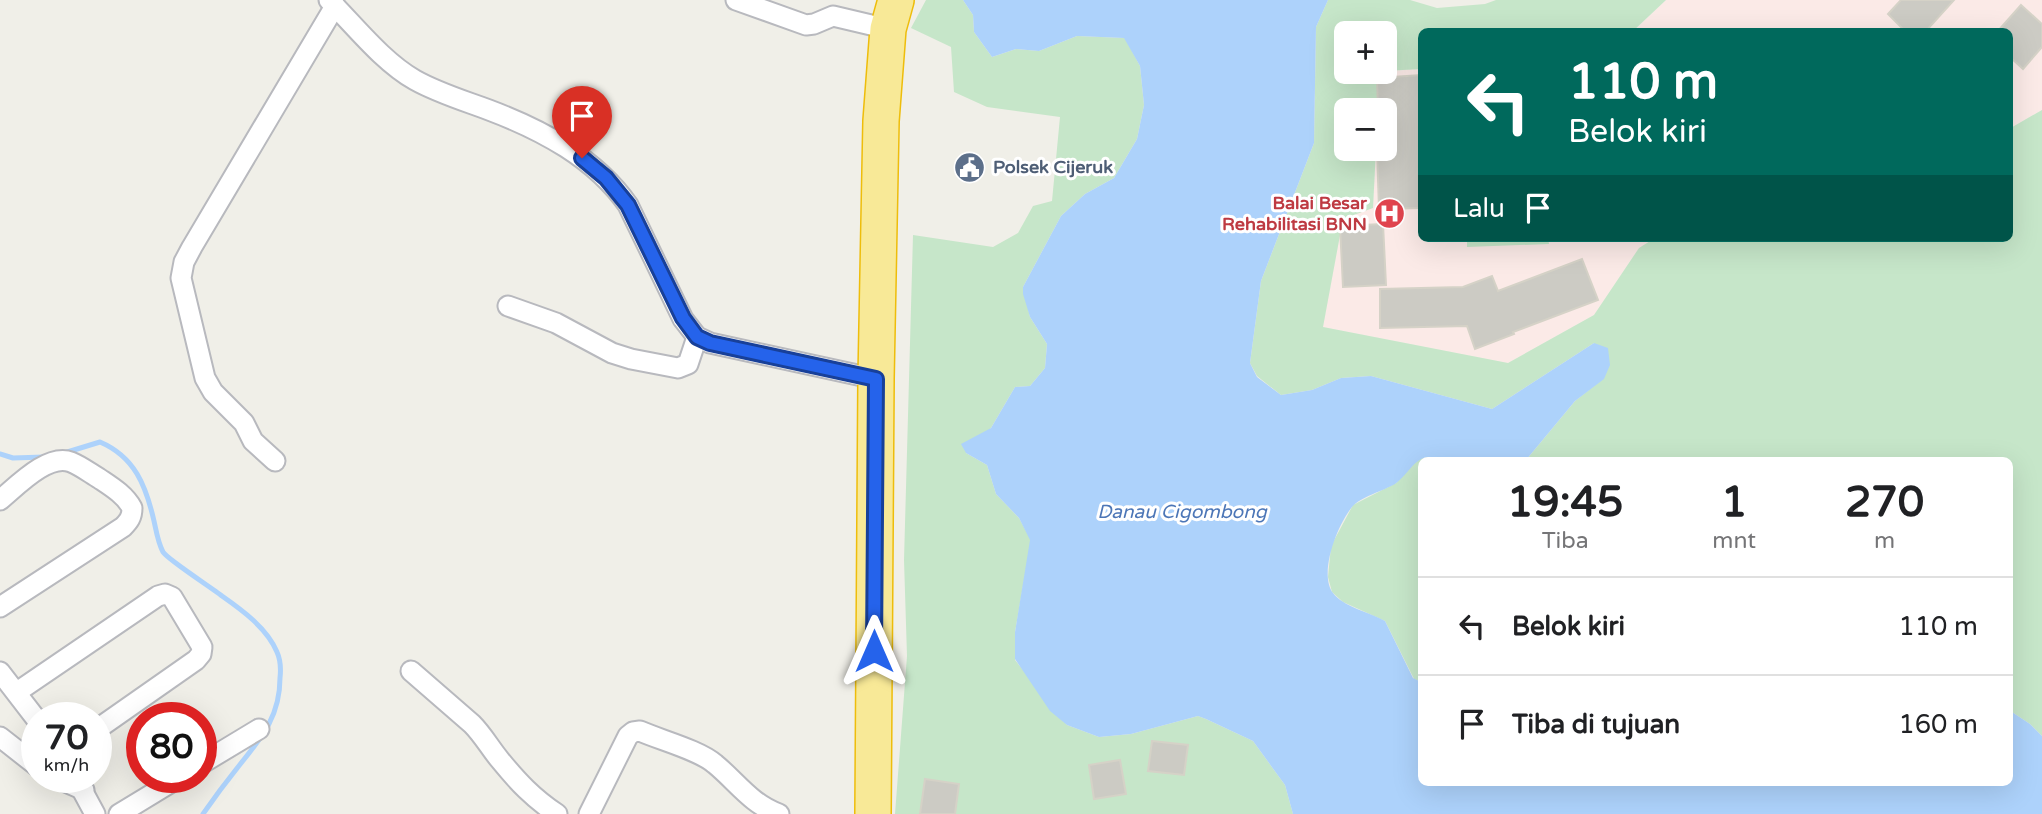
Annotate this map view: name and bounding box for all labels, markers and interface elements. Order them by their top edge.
map controls [1334,21,1397,161]
button: + [1334,21,1397,84]
text: 110 m [1568,53,1718,112]
icon: left [1453,56,1544,147]
pin [552,86,612,158]
icon: arrive [563,97,601,135]
button: − [1334,98,1397,161]
text: Belok kiri [1568,113,1707,151]
public building icon: Polsek Cijeruk [953,150,987,184]
place label: Polsek Cijeruk [993,156,1113,178]
icon: arrive [1519,189,1557,227]
place label: Balai Besar Rehabilitasi BNN [1222,192,1368,235]
text: Lalu [1453,193,1505,224]
hospital icon: Balai Besar Rehabilitasi BNN [1373,196,1407,230]
text: 19:45 [1507,477,1623,528]
text: 1 [1721,477,1747,528]
text: 270 [1845,477,1924,528]
water label: Danau Cigombong [1097,501,1268,523]
text: Tiba [1542,527,1589,555]
text: mnt [1712,527,1756,555]
text: m [1874,527,1895,555]
icon: left [1453,607,1491,645]
text: Belok kiri [1512,611,1625,642]
text: 110 m [1898,611,1978,642]
position arrow [837,614,911,688]
speed limit sign: 80 [126,702,217,793]
icon: arrive [1453,705,1491,743]
text: Tiba di tujuan [1512,709,1680,740]
text: 160 m [1898,709,1978,740]
text: 70 [45,717,88,759]
text: km/h [44,754,89,776]

